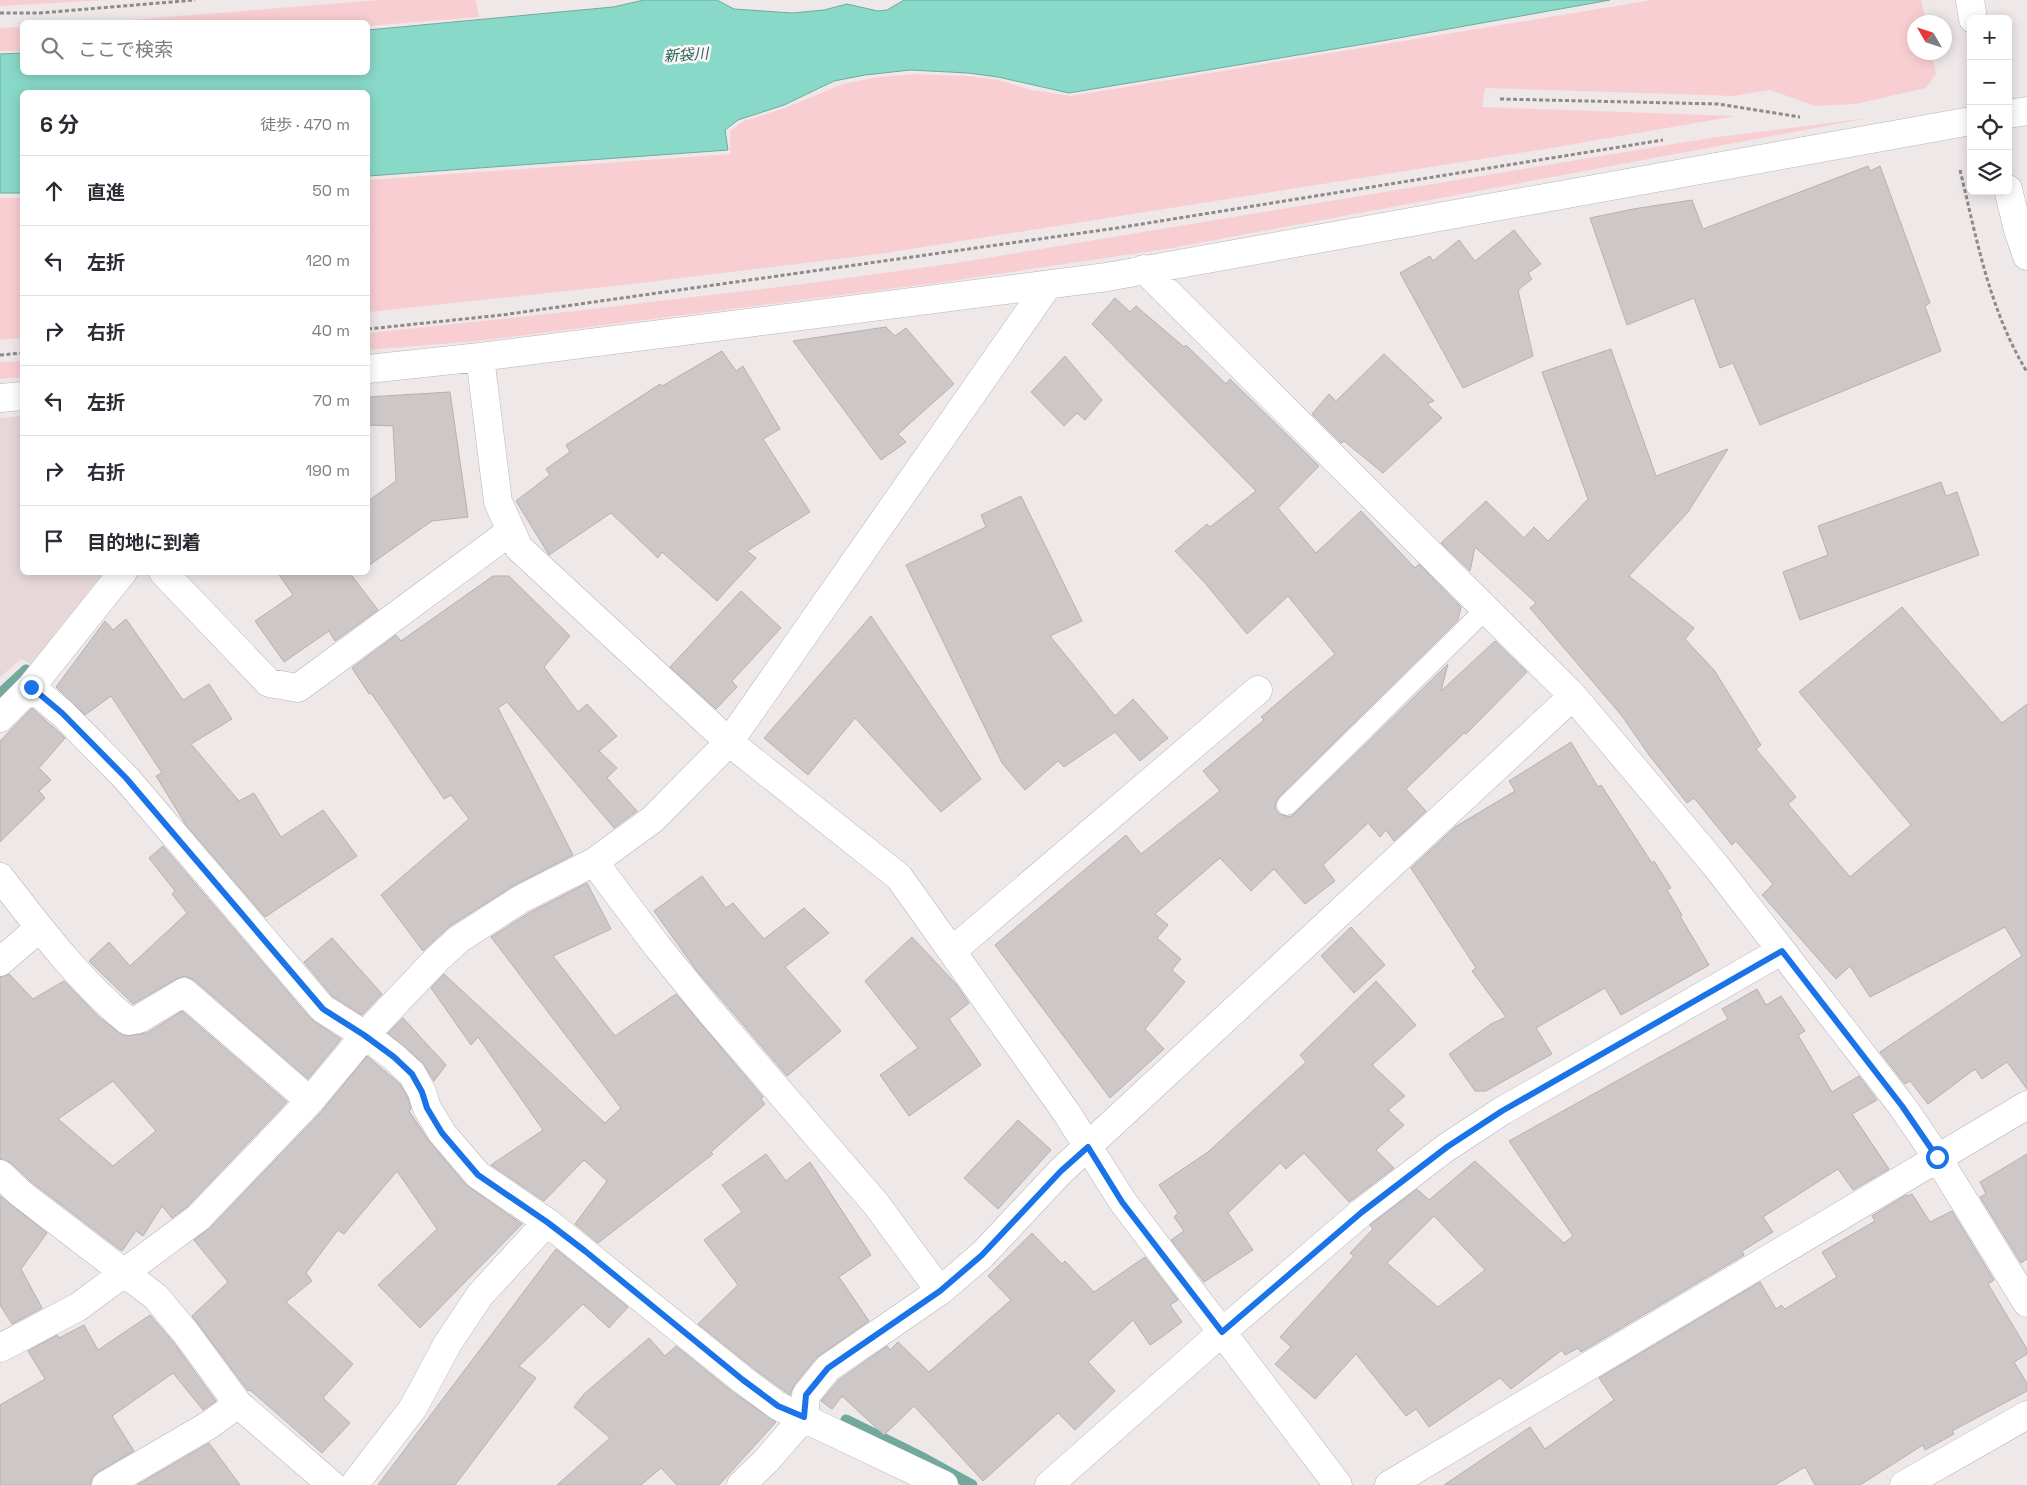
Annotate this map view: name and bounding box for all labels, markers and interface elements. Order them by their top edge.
north arrow [1907,15,1952,60]
map controls [1967,15,2012,195]
button: + [1967,15,2012,60]
search box [20,20,370,75]
icon: search [38,34,66,62]
text: ここで検索 [78,37,173,62]
water label: 新袋川 [663,43,711,66]
button: − [1967,60,2012,105]
button: locate [1967,105,2012,150]
text: 6 分 [40,111,79,138]
text: 徒歩 · 470 m [260,114,350,135]
button: layers [1967,150,2012,195]
icon: ahead [40,177,68,205]
text: 直進 [87,180,125,205]
text: 50 m [312,180,350,201]
icon: left [40,247,68,275]
text: 左折 [87,250,125,275]
text: 120 m [306,250,350,271]
icon: right [40,317,68,345]
text: 右折 [87,320,125,345]
text: 40 m [312,320,350,341]
icon: left [40,387,68,415]
text: 左折 [87,390,125,415]
text: 70 m [313,390,350,411]
icon: right [40,457,68,485]
text: 右折 [87,460,125,485]
text: 190 m [305,460,350,481]
icon: arrive [40,527,68,555]
text: 目的地に到着 [87,530,201,555]
route end [20,676,43,699]
route start [1926,1146,1949,1169]

